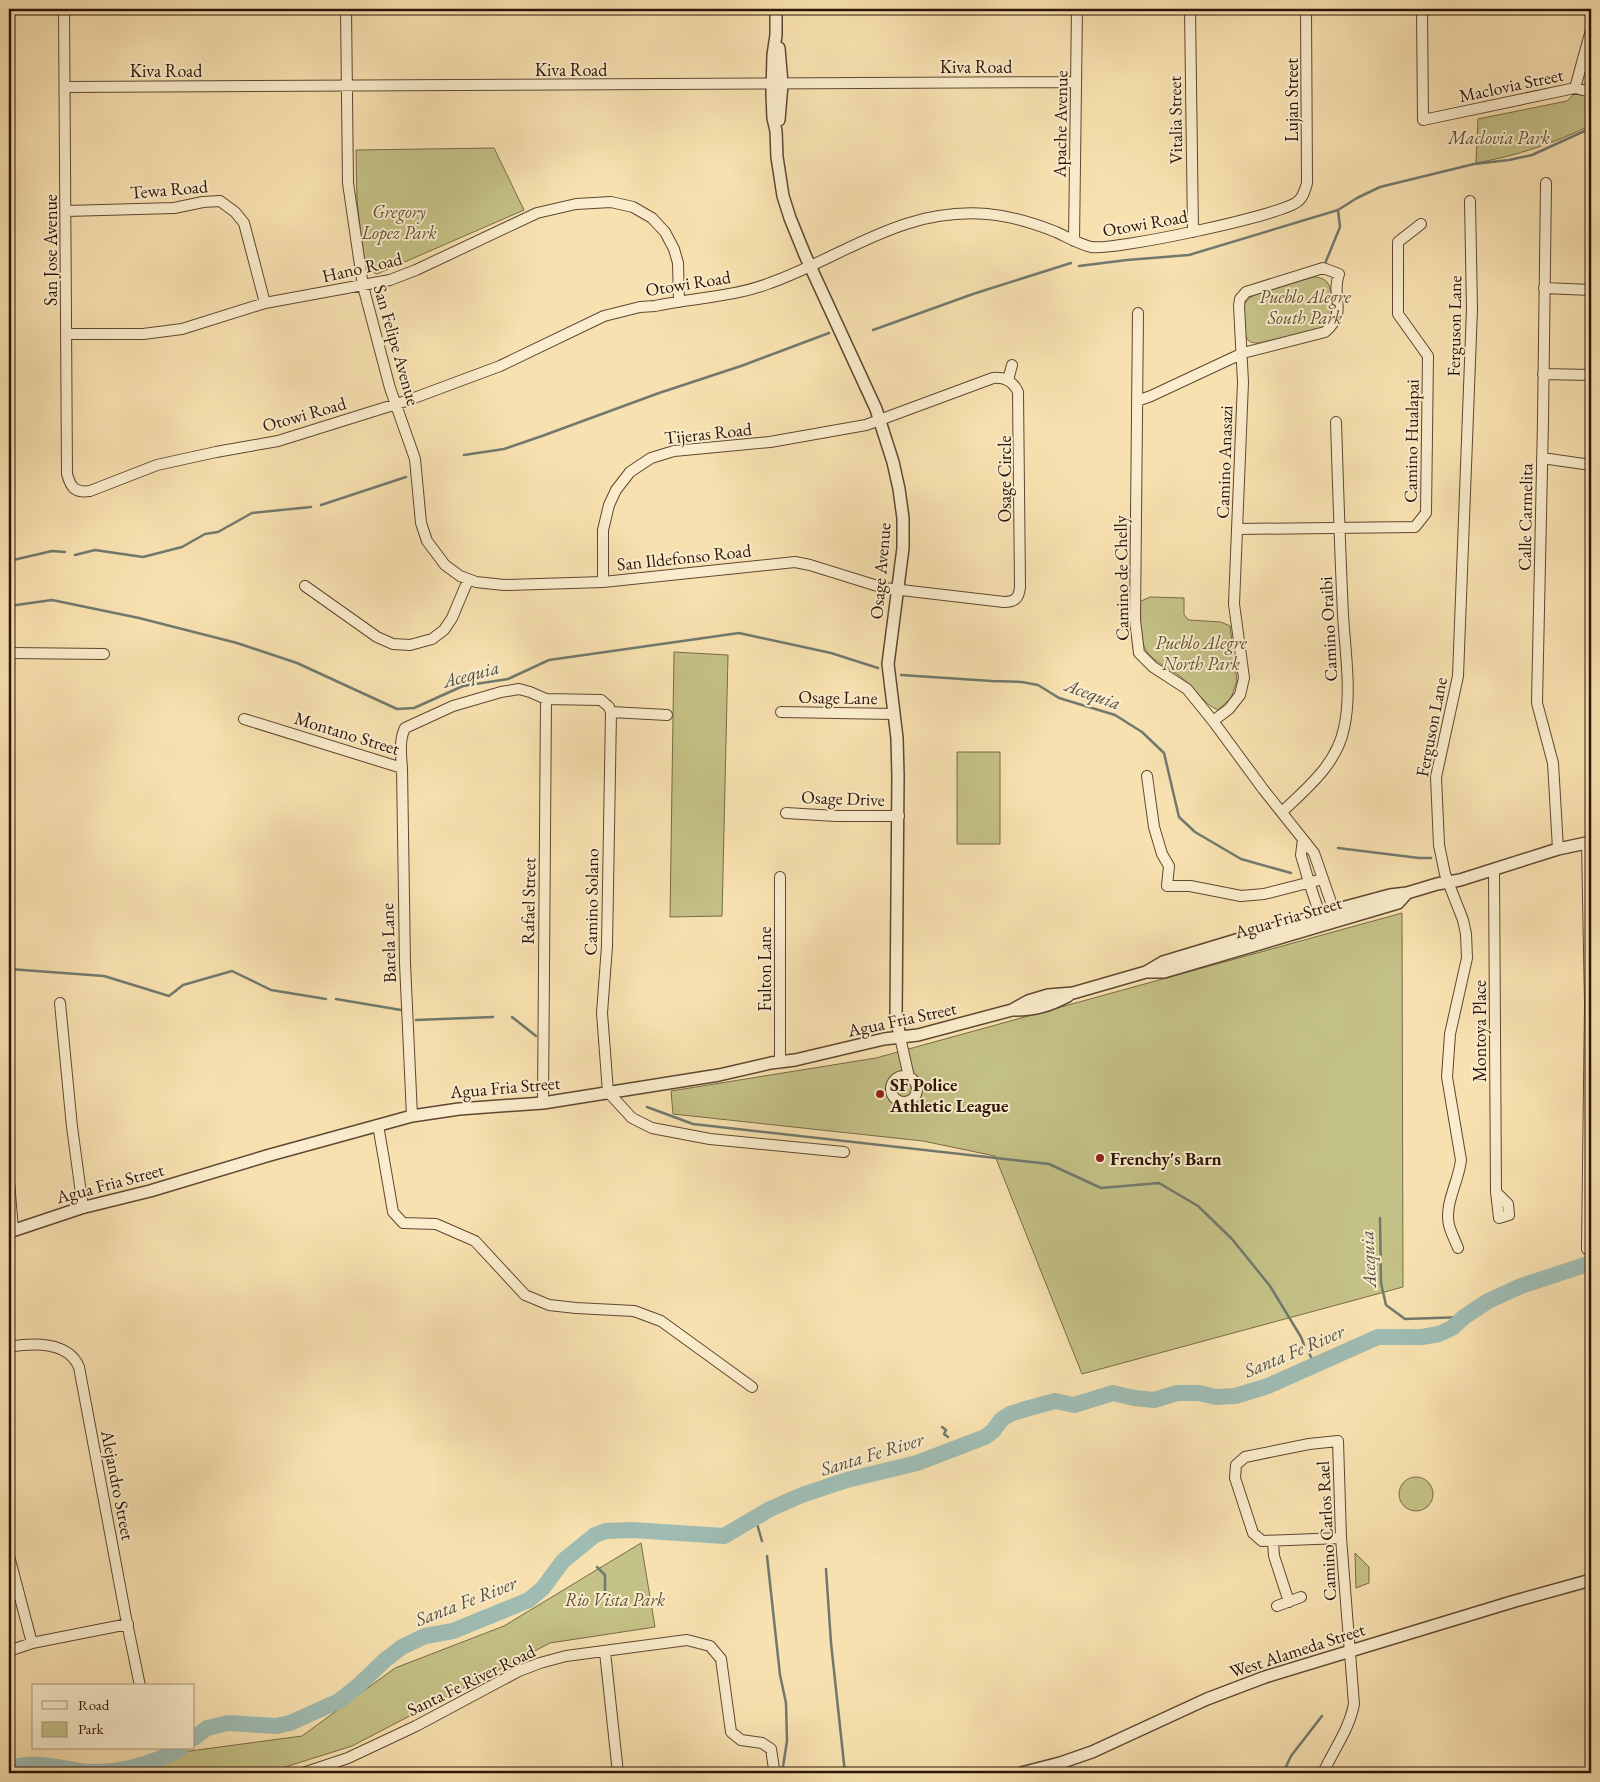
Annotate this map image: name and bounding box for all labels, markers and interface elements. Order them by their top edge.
street label: Kiva Road [940,55,1013,78]
street label: Kiva Road [535,58,608,81]
street label: Lujan Street [1280,58,1303,142]
street label: Kiva Road [130,59,203,82]
street label: Maclovia Street [1457,63,1566,107]
street label: Apache Avenue [1048,70,1072,179]
street label: Vitalia Street [1163,75,1187,164]
park label: Maclovia Park [1447,126,1550,149]
street label: Tewa Road [129,174,210,204]
street label: San Jose Avenue [39,194,62,306]
park label: Gregory Lopez Park [360,200,437,245]
street label: Otowi Road [1101,204,1190,242]
street label: Hano Road [320,246,405,287]
street label: Otowi Road [644,265,733,301]
street label: Ferguson Lane [1442,275,1466,377]
street label: San Felipe Avenue [369,282,425,408]
park label: Pueblo Alegre South Park [1259,285,1352,329]
street label: Camino Hualapai [1398,378,1424,503]
street label: Otowi Road [259,391,349,437]
street label: Camino Anasazi [1211,404,1237,519]
street label: Tijeras Road [663,417,754,449]
street label: Osage Circle [993,435,1016,523]
street label: Calle Carmelita [1513,462,1537,571]
street label: Camino de Chelly [1108,515,1134,641]
street label: Osage Avenue [864,522,896,620]
street label: San Ildefonso Road [616,538,753,575]
street label: Camino Oraibi [1314,575,1342,682]
park label: Pueblo Alegre North Park [1155,631,1248,675]
water label: Acequia [438,654,502,695]
water label: Acequia [1059,672,1124,717]
street label: Ferguson Lane [1410,675,1452,779]
street label: Osage Lane [798,685,878,709]
street label: Montano Street [292,706,403,760]
street label: Osage Drive [801,785,885,811]
street label: Camino Solano [579,848,603,956]
street label: Rafael Street [516,857,540,945]
street label: Agua Fria Street [1231,891,1345,944]
street label: Barela Lane [375,903,401,983]
street label: Fulton Lane [753,927,776,1011]
street label: Montoya Place [1468,980,1491,1082]
street label: Agua Fria Street [845,996,959,1042]
street label: Agua Fria Street [448,1071,561,1103]
place label: SF Police Athletic League [889,1073,1009,1117]
marker: SF Police Athletic League [874,1088,886,1100]
place label: Frenchy's Barn [1110,1147,1222,1170]
marker: Frenchy's Barn [1094,1152,1106,1164]
street label: Agua Fria Street [53,1158,167,1209]
water label: Acequia [1354,1230,1383,1290]
water label: Santa Fe River [1239,1318,1349,1384]
water label: Santa Fe River [816,1426,927,1482]
street label: Alejandro Street [96,1427,140,1542]
street label: Camino Carlos Rael [1311,1460,1341,1602]
water label: Santa Fe River [411,1570,521,1632]
park label: Rio Vista Park [565,1588,665,1611]
street label: West Alameda Street [1226,1617,1368,1683]
street label: Santa Fe River Road [403,1639,540,1721]
legend [32,1684,195,1750]
text: Road [78,1695,110,1714]
text: Park [78,1719,105,1738]

